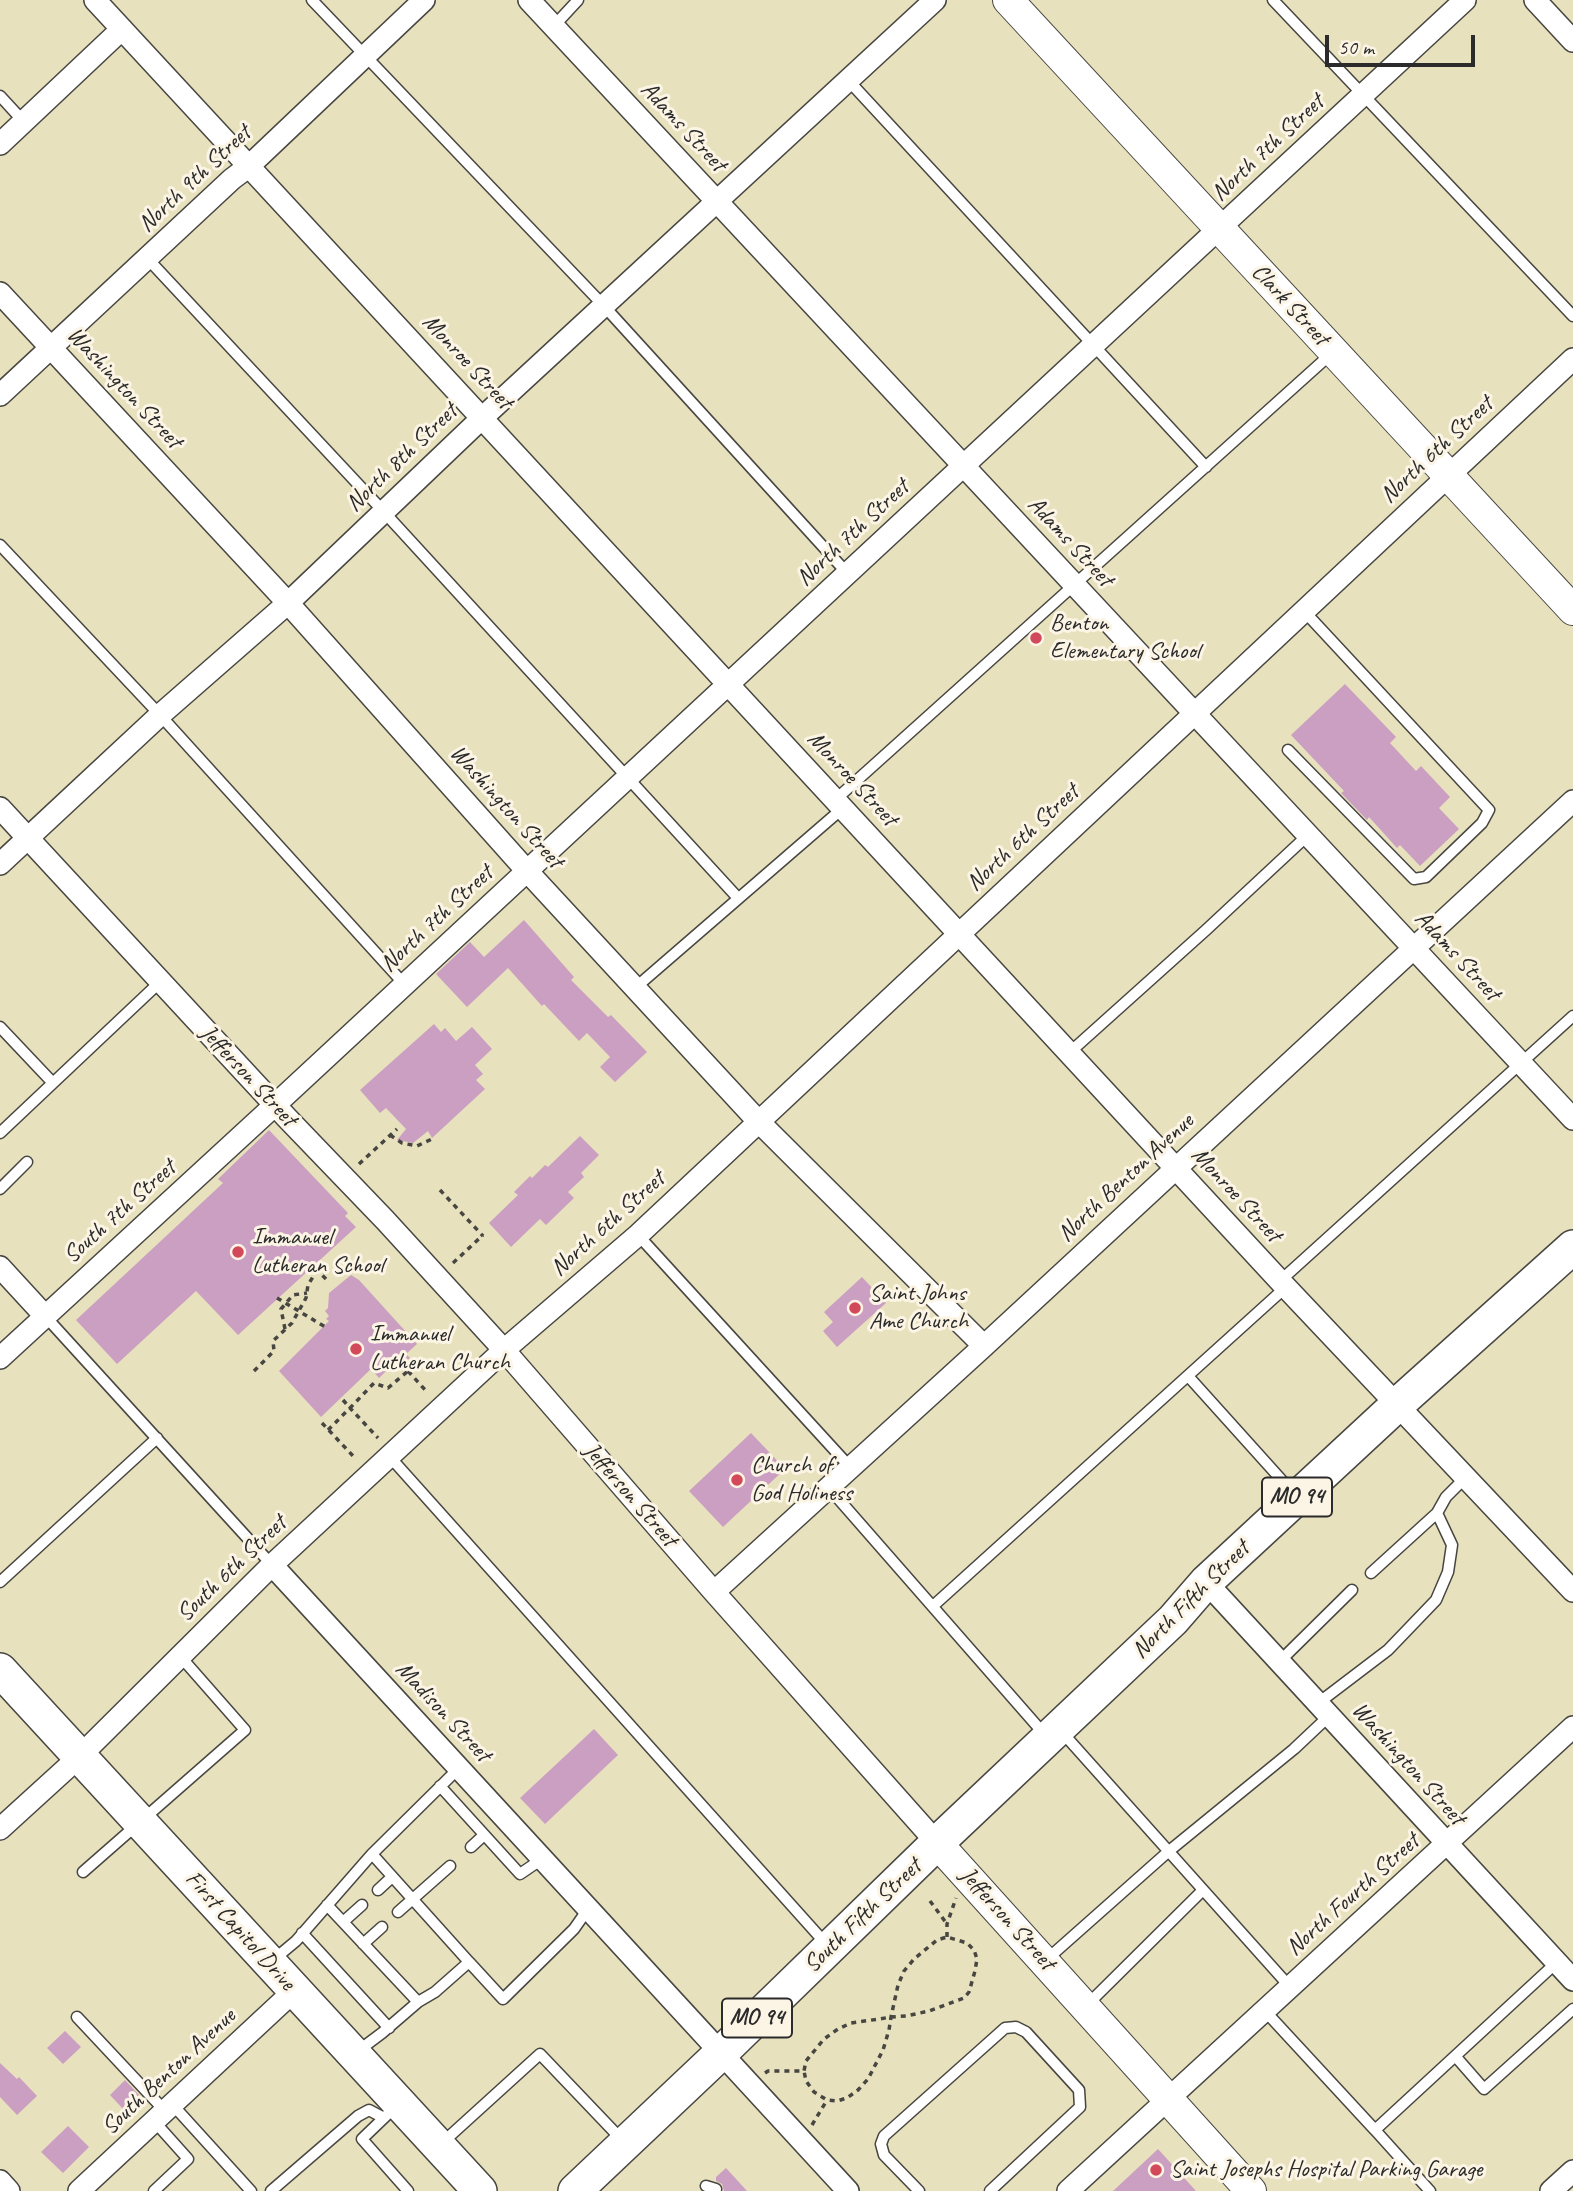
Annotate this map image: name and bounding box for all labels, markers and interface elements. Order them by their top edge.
scale bar [1328,21,1478,65]
text: 50 m [1338,34,1374,60]
street label: Adams Street [634,76,732,178]
street label: North 7th Street [1206,88,1330,208]
street label: North 9th Street [133,119,257,239]
street label: Clark Street [1245,258,1335,352]
street label: Monroe Street [416,308,518,416]
street label: Washington Street [60,321,188,455]
street label: North 6th Street [1375,390,1499,510]
street label: North 8th Street [340,398,464,518]
street label: North 7th Street [791,473,915,593]
street label: Adams Street [1021,491,1119,593]
place label: Benton Elementary School [1050,610,1200,666]
marker: Benton Elementary School [1028,630,1044,646]
street label: Monroe Street [801,725,903,833]
street label: Washington Street [443,739,569,875]
street label: North 6th Street [961,778,1085,898]
street label: North 7th Street [375,859,499,979]
street label: Adams Street [1408,905,1506,1007]
street label: Jefferson Street [194,1019,302,1133]
street label: North Benton Avenue [1052,1108,1200,1248]
street label: Monroe Street [1185,1141,1287,1249]
street label: South 7th Street [58,1154,182,1270]
street label: North 6th Street [545,1165,671,1283]
place label: Immanuel Lutheran School [252,1224,383,1280]
marker: Immanuel Lutheran School [230,1244,246,1260]
place label: Saint Johns Ame Church [869,1280,968,1336]
marker: Saint Johns Ame Church [847,1300,863,1316]
place label: Immanuel Lutheran Church [370,1321,510,1377]
marker: Immanuel Lutheran Church [348,1341,364,1357]
street label: Jefferson Street [577,1437,683,1553]
place label: Church of God Holiness [751,1452,852,1508]
marker: Church of God Holiness [729,1472,745,1488]
road number: MO 94 [1262,1478,1332,1516]
street label: South 6th Street [171,1510,293,1628]
street label: North Fifth Street [1126,1535,1256,1665]
street label: Madison Street [389,1656,497,1768]
street label: Washington Street [1345,1696,1471,1832]
street label: North Fourth Street [1280,1828,1426,1962]
street label: South Fifth Street [798,1853,928,1979]
street label: Jefferson Street [953,1861,1061,1977]
street label: First Capitol Drive [179,1865,301,1997]
road number: MO 94 [722,1998,792,2038]
street label: South Benton Avenue [96,2003,242,2141]
place label: Saint Josephs Hospital Parking Garage [1170,2156,1482,2184]
marker: Saint Josephs Hospital Parking Garage [1148,2162,1164,2178]

